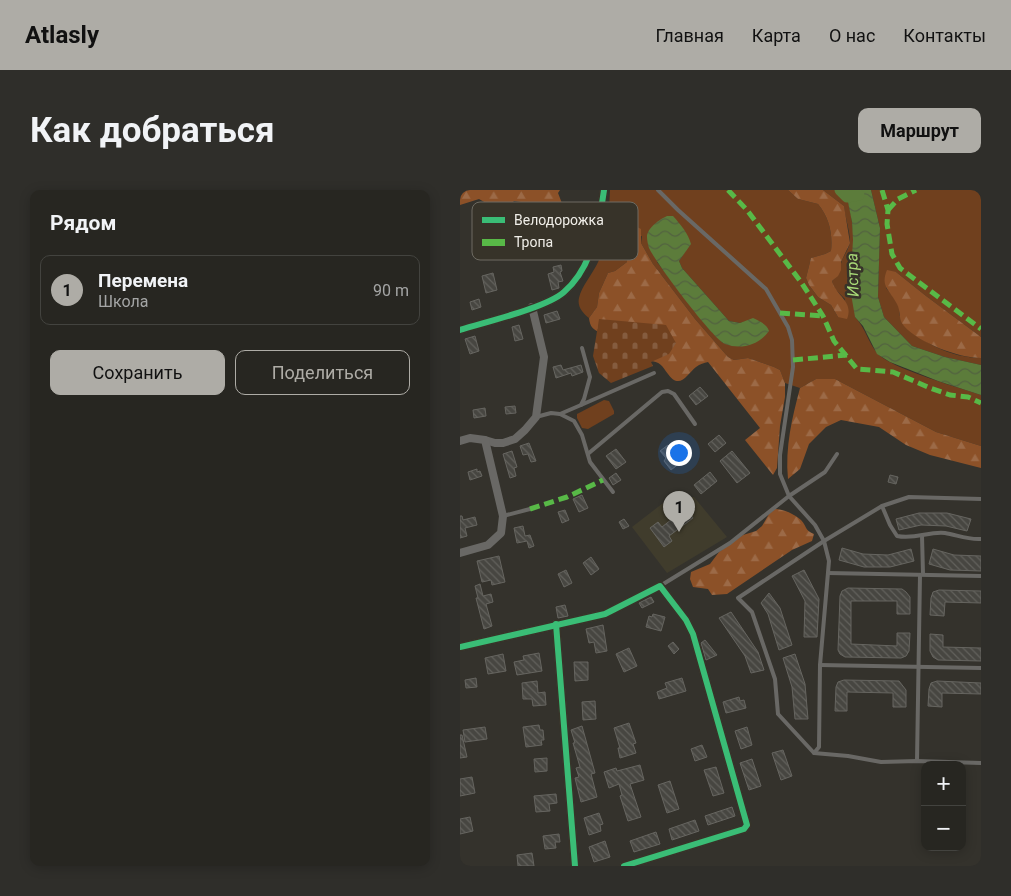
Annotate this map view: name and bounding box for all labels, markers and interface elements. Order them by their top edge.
text: Atlasly [25,21,99,49]
text: Главная [655,25,724,46]
text: Карта [752,25,801,46]
text: О нас [829,25,875,46]
text: Контакты [903,25,986,46]
button: Маршрут [858,108,981,153]
text: Как добраться [30,110,275,151]
legend [472,202,638,260]
text: Рядом [50,211,116,235]
text: Велодорожка [514,212,604,228]
text: Тропа [514,234,553,250]
water label: Истра [842,253,863,297]
text: Перемена [98,269,188,292]
text: 1 [62,281,72,300]
text: 90 m [373,281,409,300]
text: Школа [98,292,149,311]
button: Сохранить [50,350,225,395]
button: Поделиться [235,350,410,395]
your location [666,440,692,466]
pin: 1 [663,491,695,532]
map controls [921,761,966,851]
button: + [921,761,966,806]
button: − [921,806,966,851]

